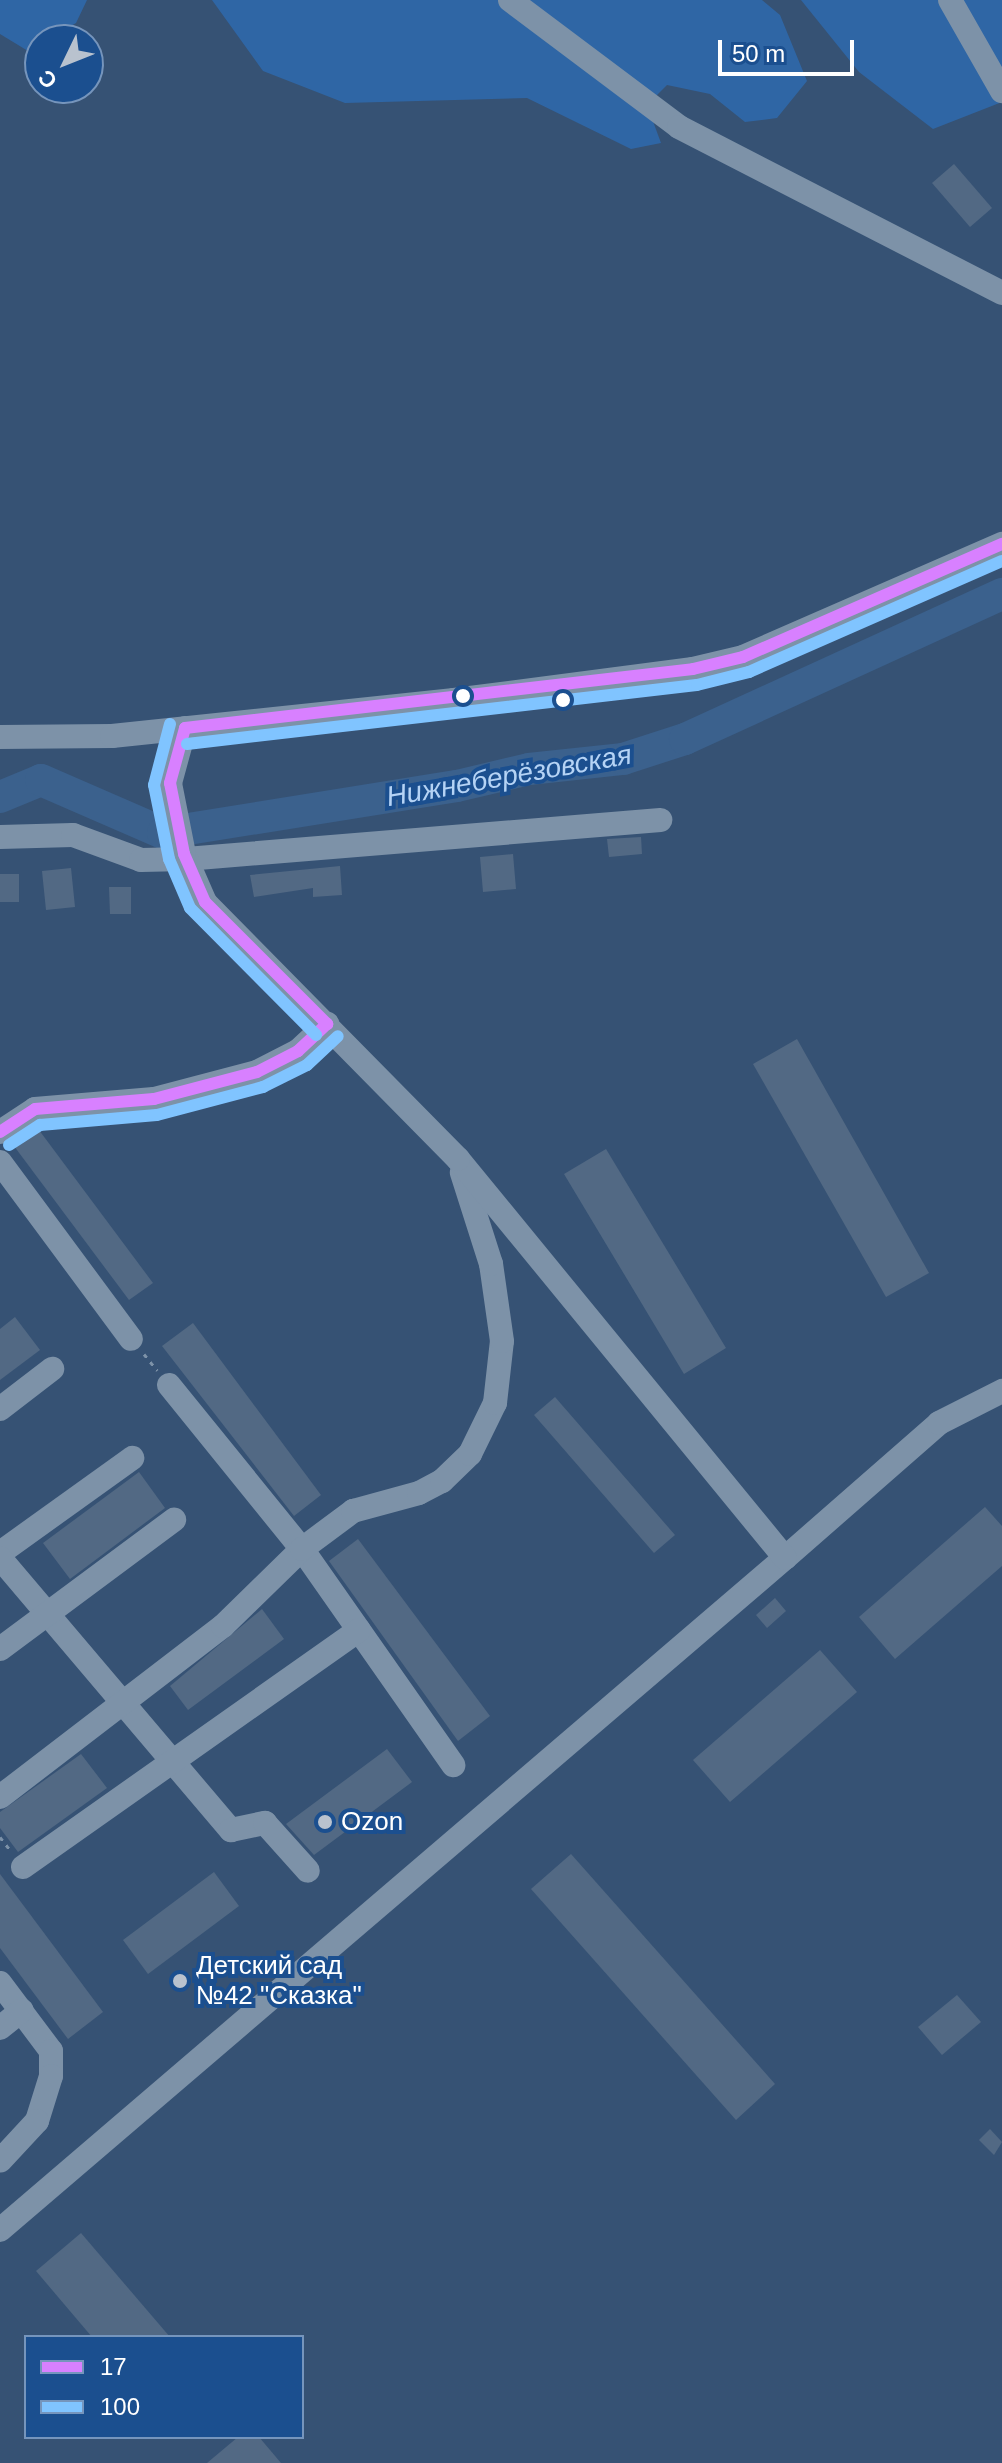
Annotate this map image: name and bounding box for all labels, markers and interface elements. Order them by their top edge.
north arrow [24,24,104,104]
scale bar [722,24,858,74]
text: 50 m [732,40,785,67]
text: С [33,65,62,94]
unlabelled marker [455,688,471,704]
unlabelled marker [555,692,571,708]
water label: Нижнеберёзовская [384,738,634,814]
place label: Ozon [341,1806,403,1838]
marker: Ozon [316,1813,334,1831]
place label: Детский сад №42 "Сказка" [196,1950,362,2012]
marker: Детский сад №42 "Сказка" [171,1972,189,1990]
legend [24,2335,304,2439]
text: 17 [100,2353,127,2380]
text: 100 [100,2393,140,2420]

